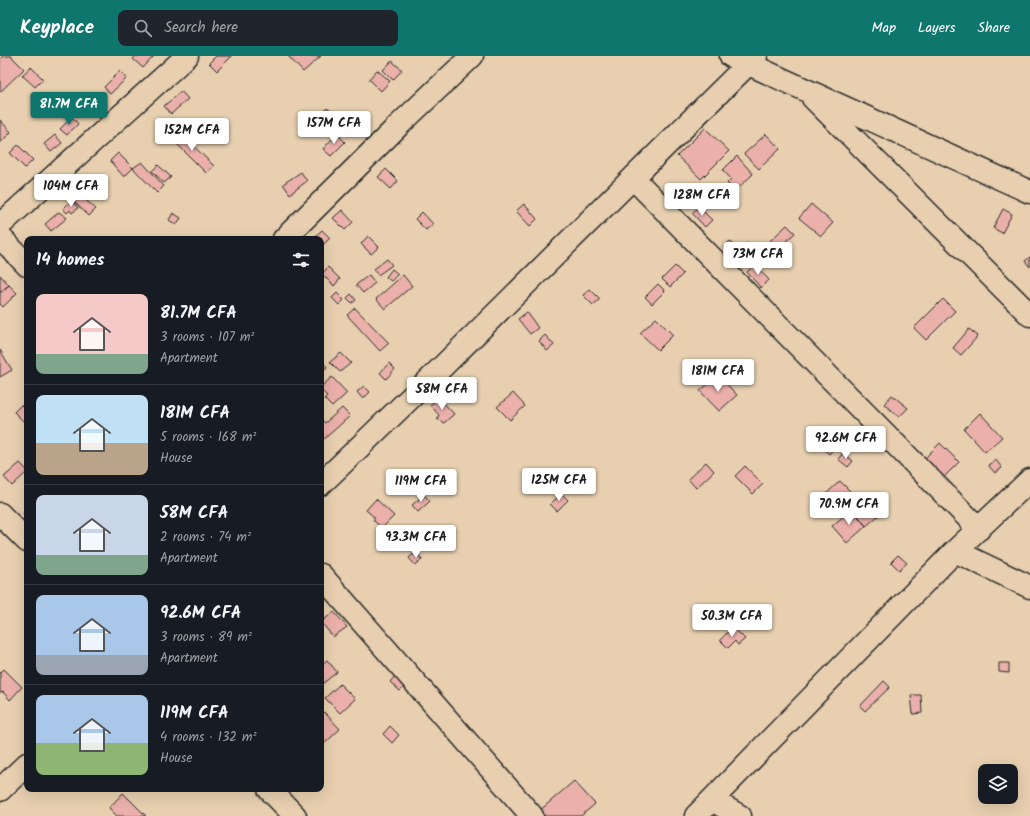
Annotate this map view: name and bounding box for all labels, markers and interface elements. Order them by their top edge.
search box [118,10,398,46]
text: Keyplace [20,13,94,43]
text: Search here [164,16,238,40]
icon: search [132,17,154,39]
text: Map [872,17,896,39]
text: Layers [918,17,956,39]
text: Share [978,17,1010,39]
pin: 81.7M CFA [23,92,115,126]
text: 81.7M CFA [40,94,98,115]
pin: 157M CFA [293,111,375,145]
text: 157M CFA [307,113,361,134]
pin: 152M CFA [151,118,233,152]
text: 152M CFA [164,120,220,141]
pin: 104M CFA [30,174,112,208]
text: 104M CFA [43,176,99,197]
pin: 128M CFA [661,183,743,217]
text: 128M CFA [673,185,731,206]
pin: 73M CFA [721,242,795,276]
text: 73M CFA [732,244,784,265]
text: 14 homes [36,247,104,274]
icon: filters [290,249,312,271]
text: 81.7M CFA [160,300,237,327]
icon: home [68,310,116,358]
text: 3 rooms · 107 m² [160,327,254,348]
text: Apartment [160,348,218,369]
pin: 181M CFA [677,359,759,393]
text: 181M CFA [691,361,745,382]
pin: 58M CFA [405,377,479,411]
text: 58M CFA [416,379,468,400]
text: 181M CFA [160,400,230,427]
icon: home [68,411,116,459]
pin: 92.6M CFA [800,426,892,460]
text: 5 rooms · 168 m² [160,427,256,448]
text: 92.6M CFA [815,428,877,449]
text: House [160,448,192,469]
pin: 125M CFA [518,468,600,502]
pin: 119M CFA [380,469,462,503]
text: 125M CFA [531,470,587,491]
text: 119M CFA [395,471,447,492]
pin: 70.9M CFA [803,492,895,526]
text: 70.9M CFA [819,494,879,515]
text: 58M CFA [160,500,228,527]
icon: home [68,511,116,559]
pin: 93.3M CFA [370,525,462,559]
text: 2 rooms · 74 m² [160,527,251,548]
text: 93.3M CFA [385,527,447,548]
text: Apartment [160,548,218,569]
text: 92.6M CFA [160,600,242,627]
pin: 50.3M CFA [686,604,778,638]
text: 50.3M CFA [701,606,763,627]
icon: home [68,611,116,659]
text: 3 rooms · 89 m² [160,627,252,648]
text: Apartment [160,648,218,669]
text: 119M CFA [160,700,229,727]
icon: home [68,711,116,759]
text: 4 rooms · 132 m² [160,727,256,748]
text: House [160,748,192,769]
map controls [978,764,1018,804]
button: layers [978,764,1018,804]

